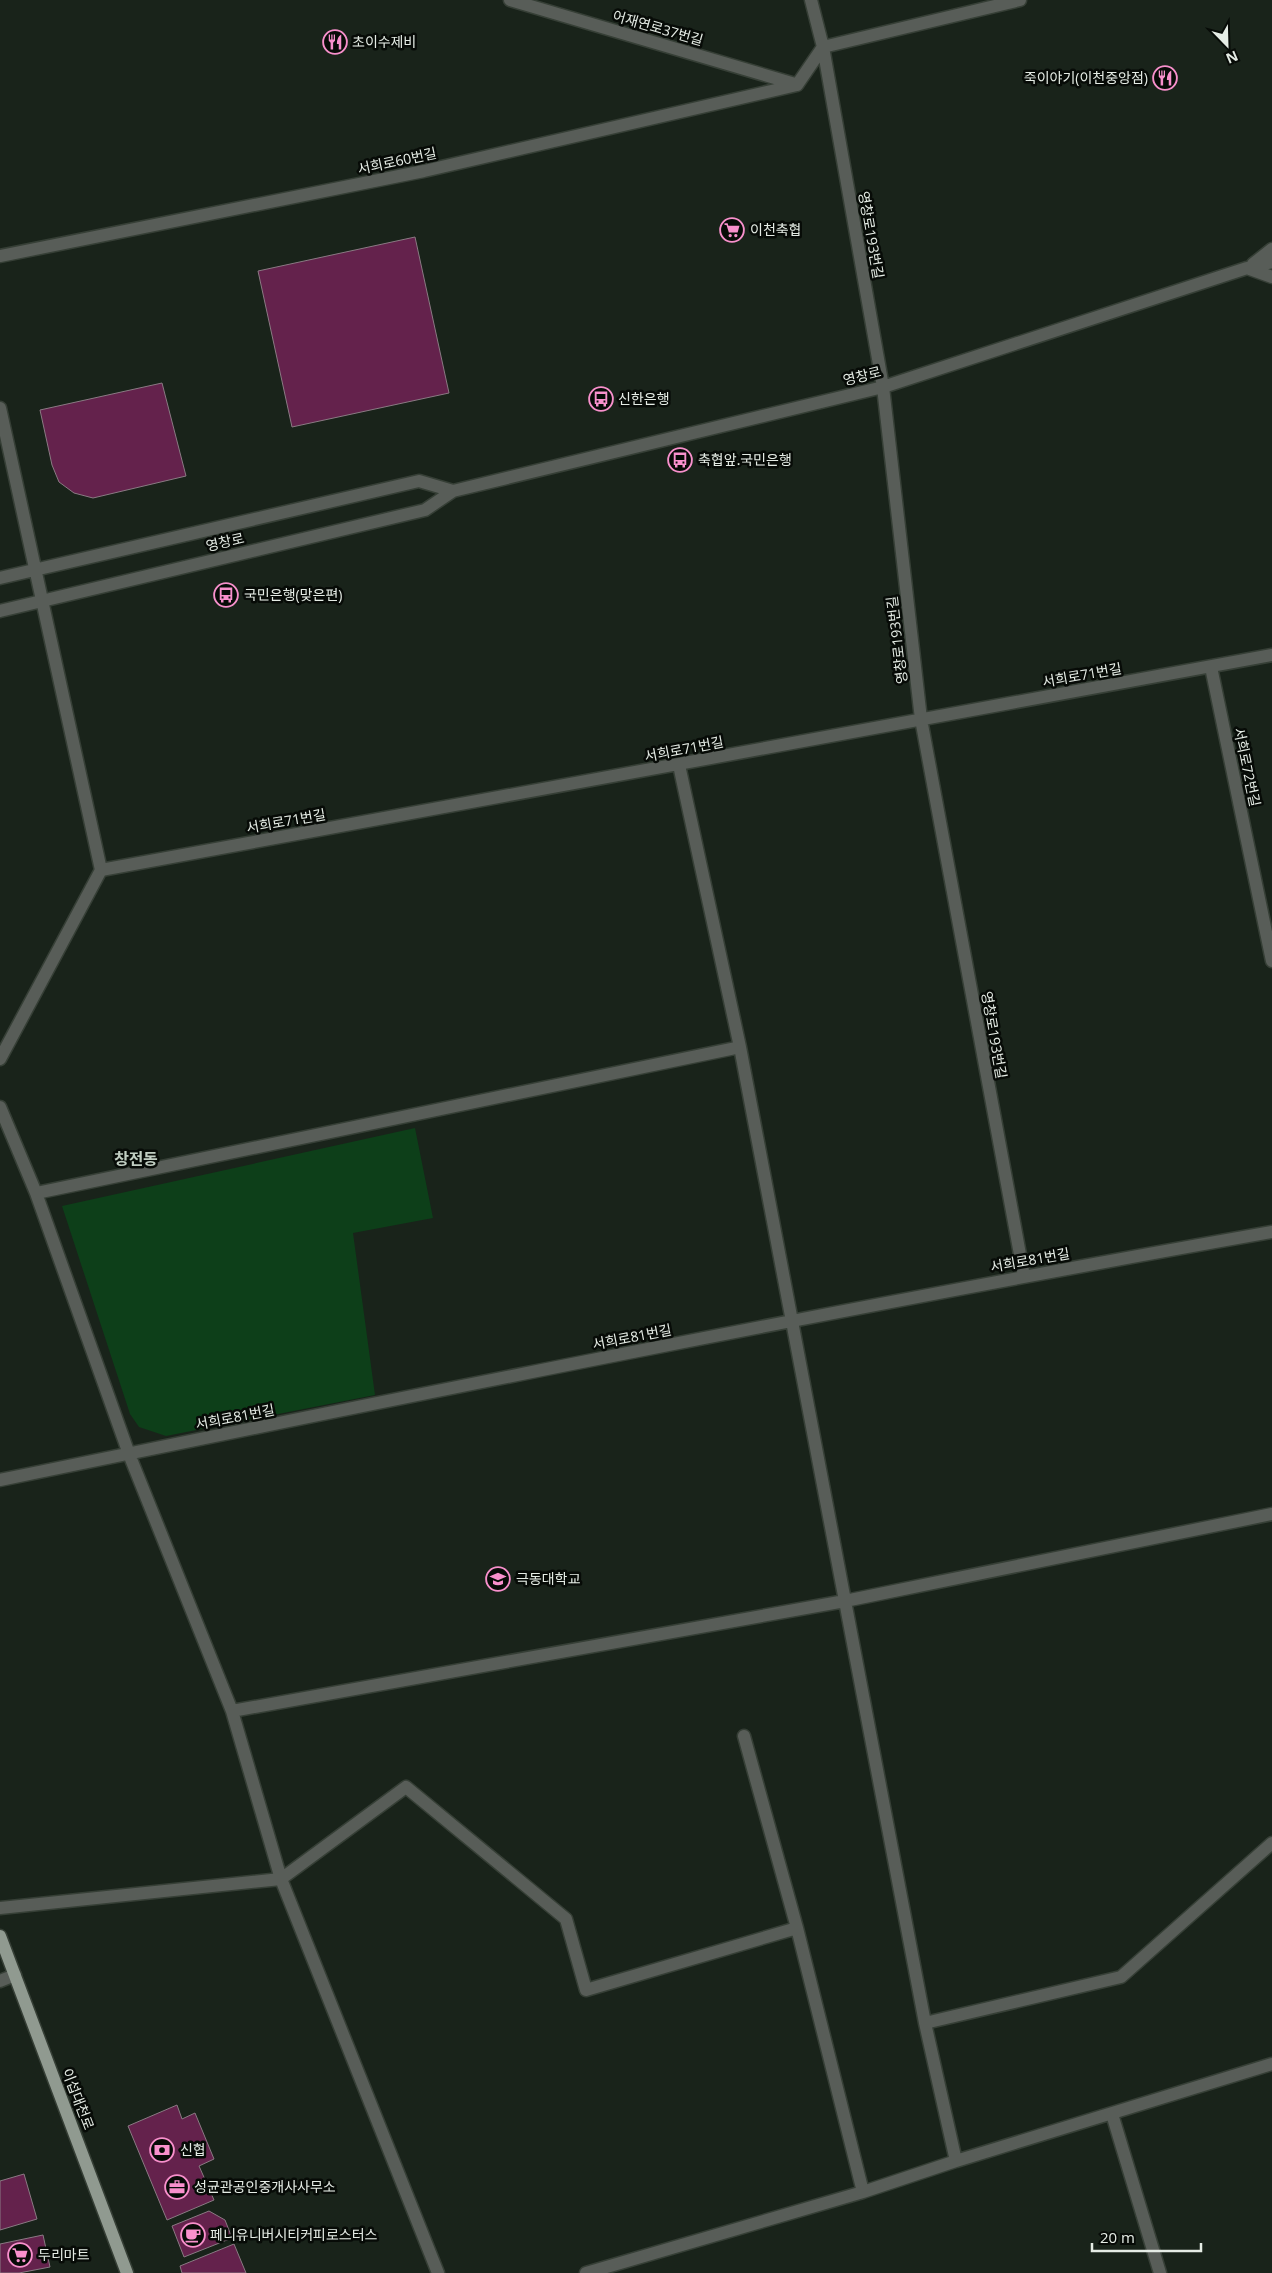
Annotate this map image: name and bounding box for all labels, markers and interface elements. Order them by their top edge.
street label: 어재연로37번길 [611,6,706,50]
north arrow [1202,20,1252,70]
restaurant icon: 초이수제비 [322,29,348,55]
place label: 초이수제비 [352,32,416,51]
text: N [1223,46,1241,68]
restaurant icon: 죽이야기(이천중앙점) [1152,65,1178,91]
place label: 죽이야기(이천중앙점) [1024,68,1148,87]
street label: 서희로60번길 [356,143,438,178]
street label: 영창로193번길 [854,190,889,280]
supermarket icon: 이천축협 [719,217,745,243]
place label: 이천축협 [750,220,802,239]
street label: 영창로 [841,362,883,389]
bus stop icon: 신한은행 [588,386,614,412]
place label: 신한은행 [618,389,670,408]
bus stop icon: 축협앞.국민은행 [667,447,693,473]
place label: 축협앞.국민은행 [698,450,792,469]
street label: 영창로 [204,528,246,555]
bus stop icon: 국민은행(맞은편) [213,582,239,608]
place label: 국민은행(맞은편) [244,585,342,604]
street label: 영창로193번길 [882,595,911,685]
street label: 서희로71번길 [1041,658,1123,691]
street label: 서희로72번길 [1230,726,1265,808]
street label: 서희로71번길 [643,732,725,766]
street label: 서희로71번길 [245,804,327,837]
street label: 영창로193번길 [977,990,1012,1080]
district label: 창전동 [114,1148,158,1170]
street label: 서희로81번길 [989,1243,1071,1276]
street label: 서희로81번길 [591,1320,673,1354]
street label: 서희로81번길 [194,1400,276,1434]
school or university icon: 극동대학교 [485,1566,511,1592]
place label: 극동대학교 [516,1569,581,1588]
street label: 이섭대천로 [58,2065,99,2132]
bank icon: 신협 [149,2137,175,2163]
place label: 신협 [180,2140,206,2159]
office icon: 성균관공인중개사사무소 [164,2174,190,2200]
place label: 성균관공인중개사사무소 [194,2177,336,2196]
scale bar [1092,2220,1201,2252]
cafe icon: 페니유니버시티커피로스터스 [180,2222,206,2248]
place label: 페니유니버시티커피로스터스 [210,2225,378,2244]
text: 20 m [1100,2227,1135,2247]
supermarket icon: 두리마트 [7,2242,33,2268]
place label: 두리마트 [38,2245,90,2264]

